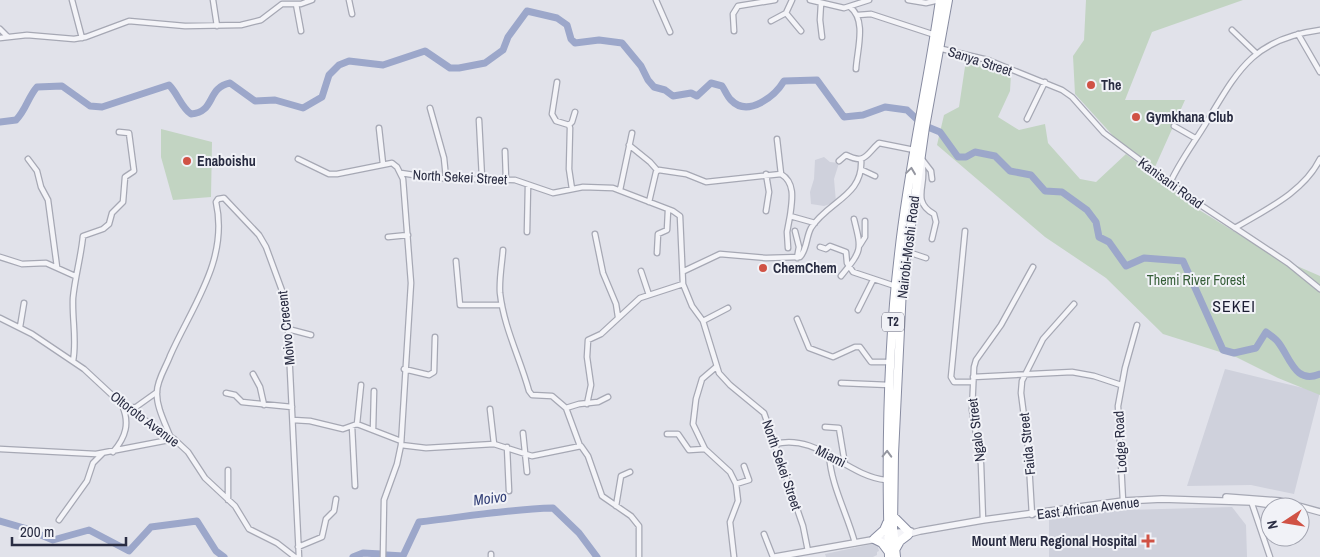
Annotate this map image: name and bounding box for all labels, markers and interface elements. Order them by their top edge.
street label: Sanya Street [946,42,1014,80]
place label: The [1101,76,1121,94]
marker: The [1085,79,1097,91]
place label: Gymkhana Club [1146,108,1233,126]
marker: Gymkhana Club [1130,111,1142,123]
place label: Enaboishu [197,152,256,170]
street label: Kanisani Road [1135,153,1207,213]
marker: Enaboishu [181,155,193,167]
street label: North Sekei Street [412,166,508,188]
one-way arrow [905,166,915,175]
street label: Nairobi-Moshi Road [893,195,923,299]
place label: ChemChem [773,259,837,277]
marker: ChemChem [757,262,769,274]
park label: Themi River Forest [1147,271,1245,289]
street label: Moivo Crecent [273,290,299,366]
district label: SEKEI [1212,295,1256,317]
road number: T2 [882,313,904,332]
street label: Oltoroto Avenue [107,387,183,451]
street label: Ngalo Street [963,397,989,463]
street label: Lodge Road [1109,410,1131,474]
street label: Faida Street [1015,412,1039,476]
street label: North Sekei Street [758,417,806,513]
street label: Miami [813,441,849,471]
one-way arrow [882,450,892,458]
water label: Moivo [472,486,508,510]
street label: East African Avenue [1036,493,1140,523]
north arrow [1260,497,1310,547]
scale bar [12,514,126,546]
text: N [1263,519,1282,531]
text: 200 m [20,521,54,542]
place label: Mount Meru Regional Hospital [972,532,1137,550]
marker: Mount Meru Regional Hospital [1141,534,1155,548]

